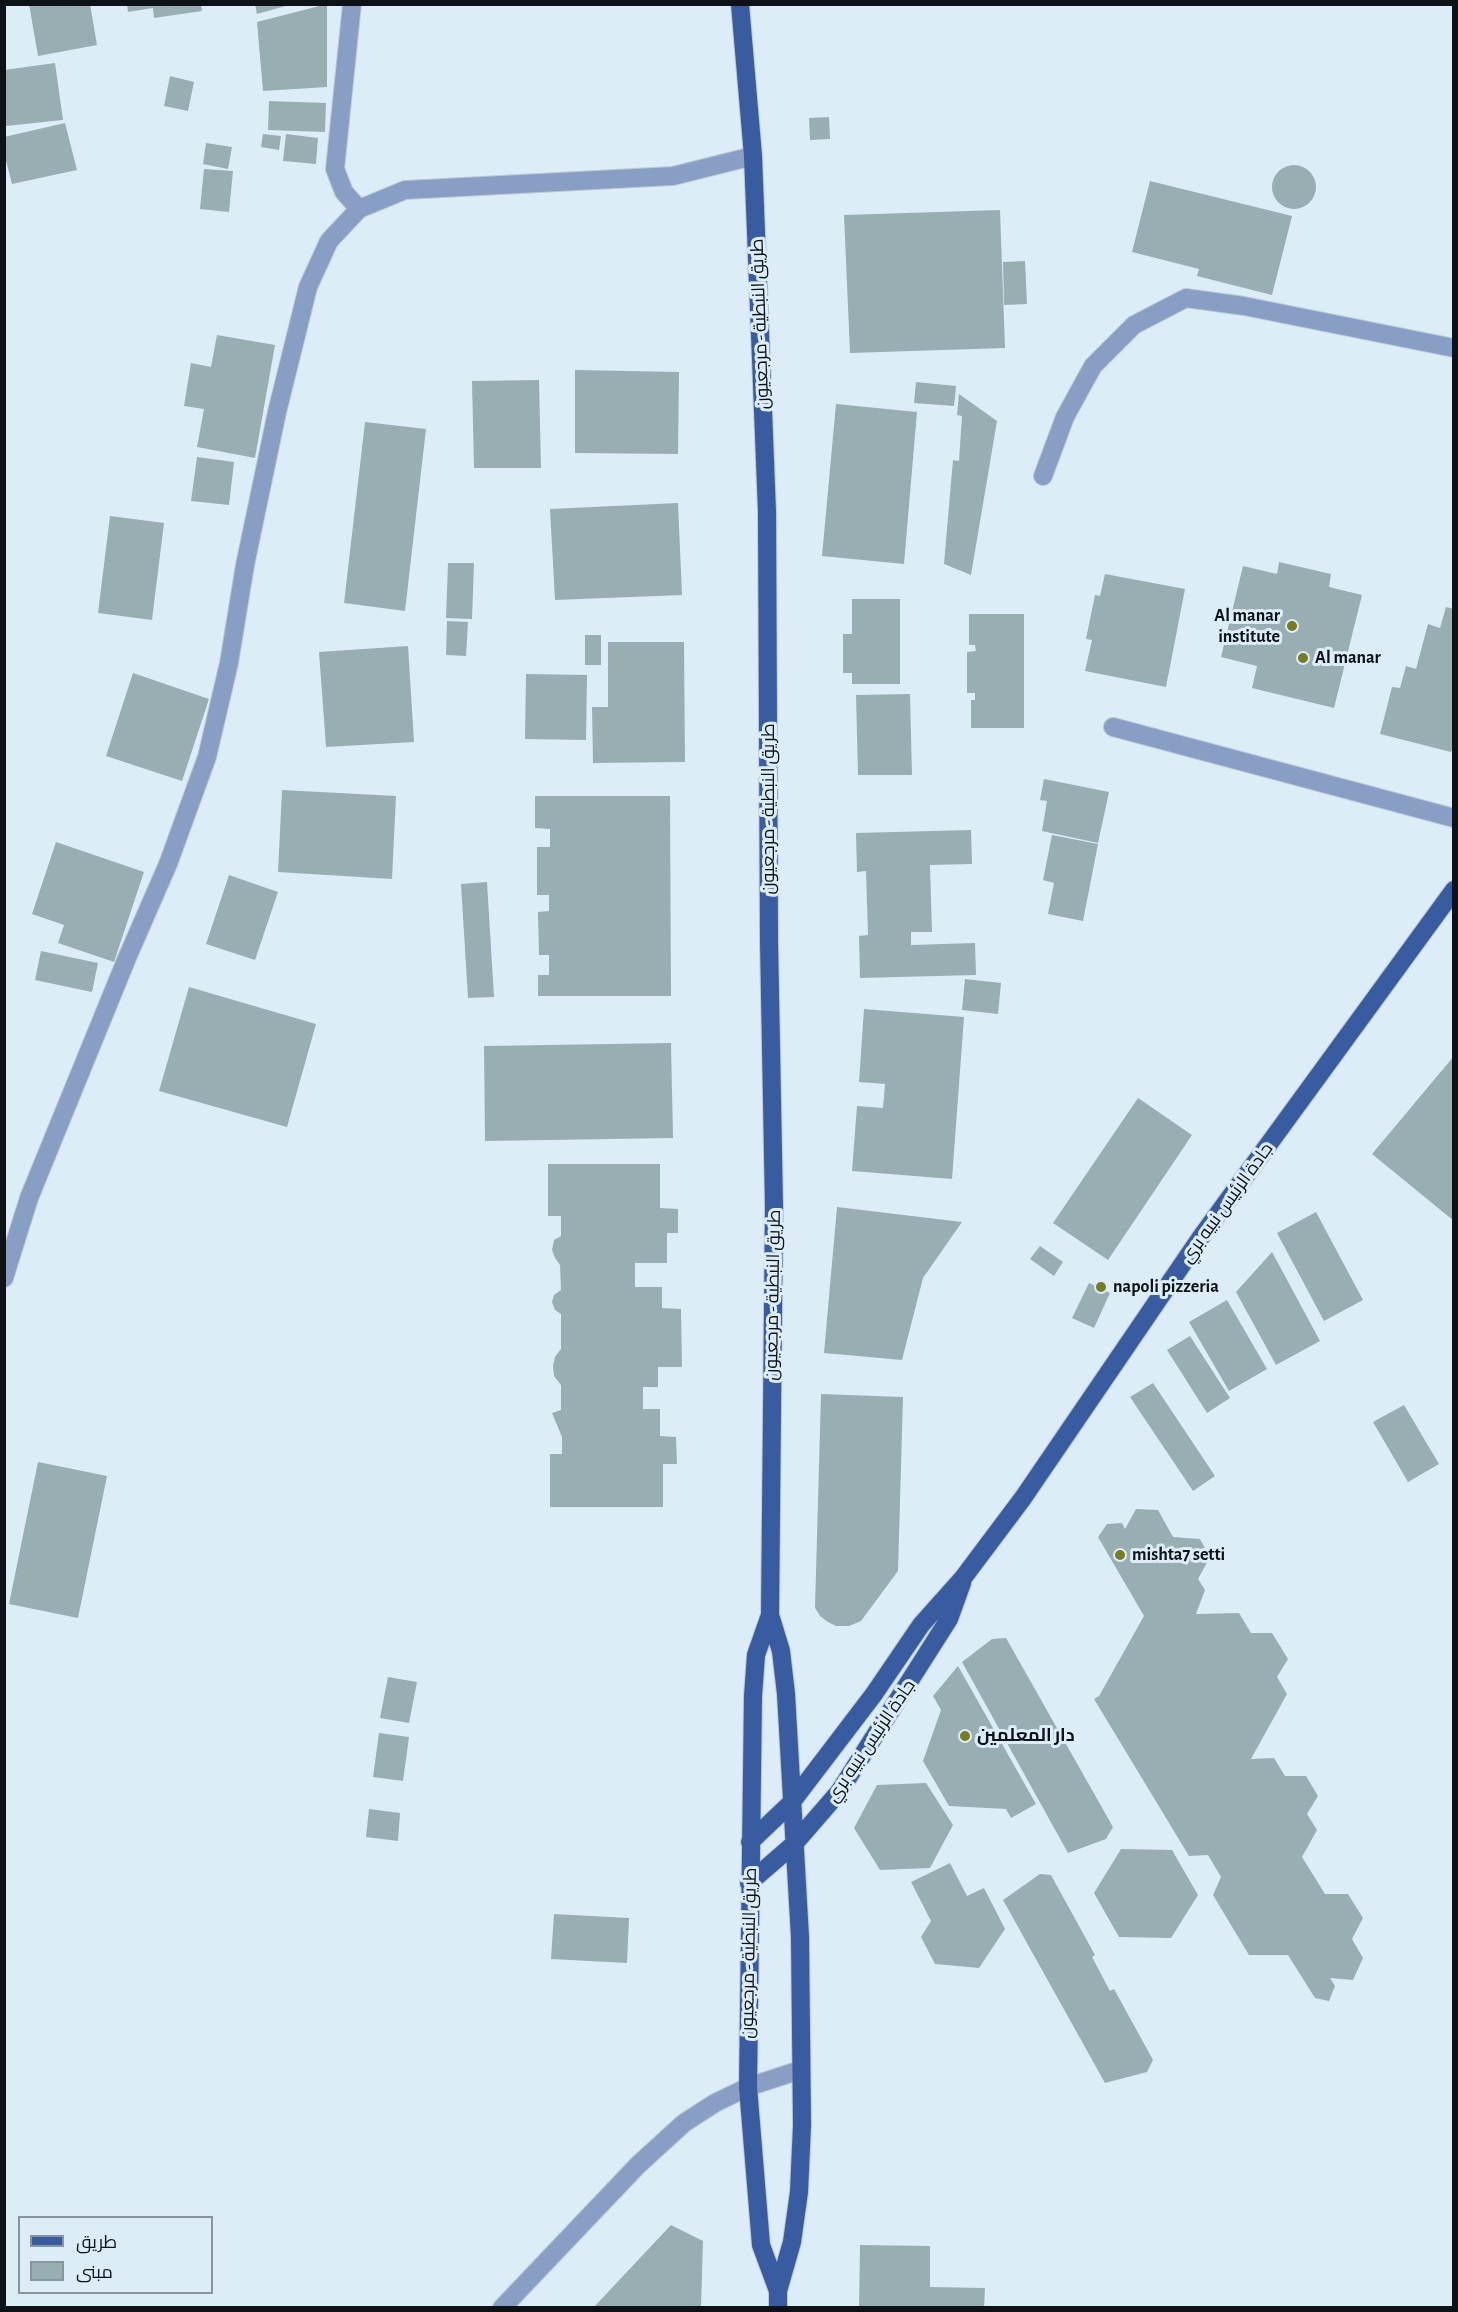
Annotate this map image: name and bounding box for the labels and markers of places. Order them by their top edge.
place label: Al manar institute [1214,605,1280,648]
marker: Al manar institute [1285,619,1299,633]
place label: Al manar [1315,647,1381,669]
marker: Al manar [1296,651,1310,665]
place label: napoli pizzeria [1113,1276,1219,1298]
marker: napoli pizzeria [1094,1280,1108,1294]
place label: mishta7 setti [1132,1544,1225,1566]
marker: mishta7 setti [1113,1548,1127,1562]
place label: دار المعلمين [977,1725,1075,1747]
marker: دار المعلمين [958,1729,972,1743]

